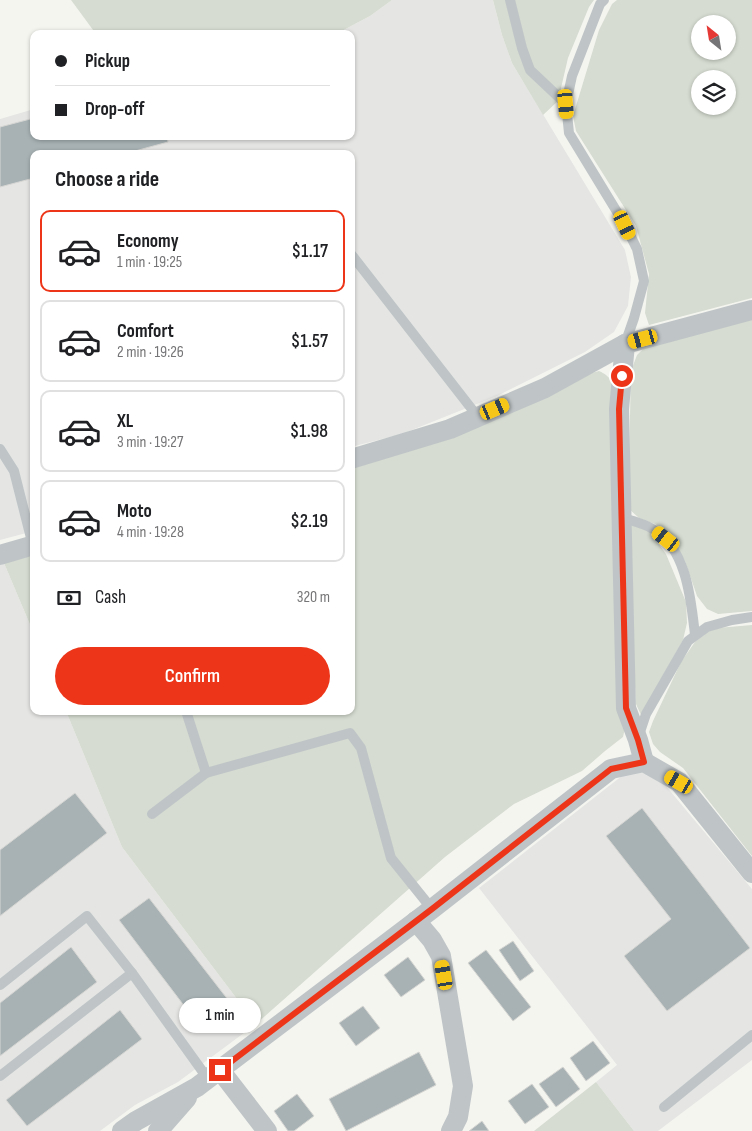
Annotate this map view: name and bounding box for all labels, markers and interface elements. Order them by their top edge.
north arrow [691,15,736,60]
map controls [691,15,736,115]
text: Pickup [85,50,130,73]
button: layers [691,70,736,115]
car [557,88,574,120]
text: Drop-off [85,98,145,121]
text: Choose a ride [55,166,159,193]
car [611,208,638,242]
icon: car [57,229,102,274]
text: Economy [117,230,179,253]
text: $1.17 [292,240,328,263]
text: 1 min · 19:25 [117,253,182,272]
icon: car [57,319,102,364]
text: Comfort [117,320,174,343]
car [626,328,659,350]
text: $1.57 [291,330,328,353]
text: 2 min · 19:26 [117,343,184,362]
route start [611,365,633,387]
car [478,396,511,422]
icon: car [57,409,102,454]
text: XL [117,410,133,433]
text: $1.98 [290,420,328,443]
text: 3 min · 19:27 [117,433,183,452]
icon: car [57,499,102,544]
text: Moto [117,500,152,523]
text: $2.19 [290,510,328,533]
text: 4 min · 19:28 [117,523,184,542]
car [649,524,682,554]
icon: cash [55,584,83,612]
text: Cash [95,586,126,609]
text: 320 m [297,588,330,607]
button: Confirm [55,647,330,705]
car [662,768,695,796]
car [434,959,453,991]
callout: 1 min [179,998,261,1032]
text: 1 min [205,1006,235,1025]
route end [209,1059,231,1081]

